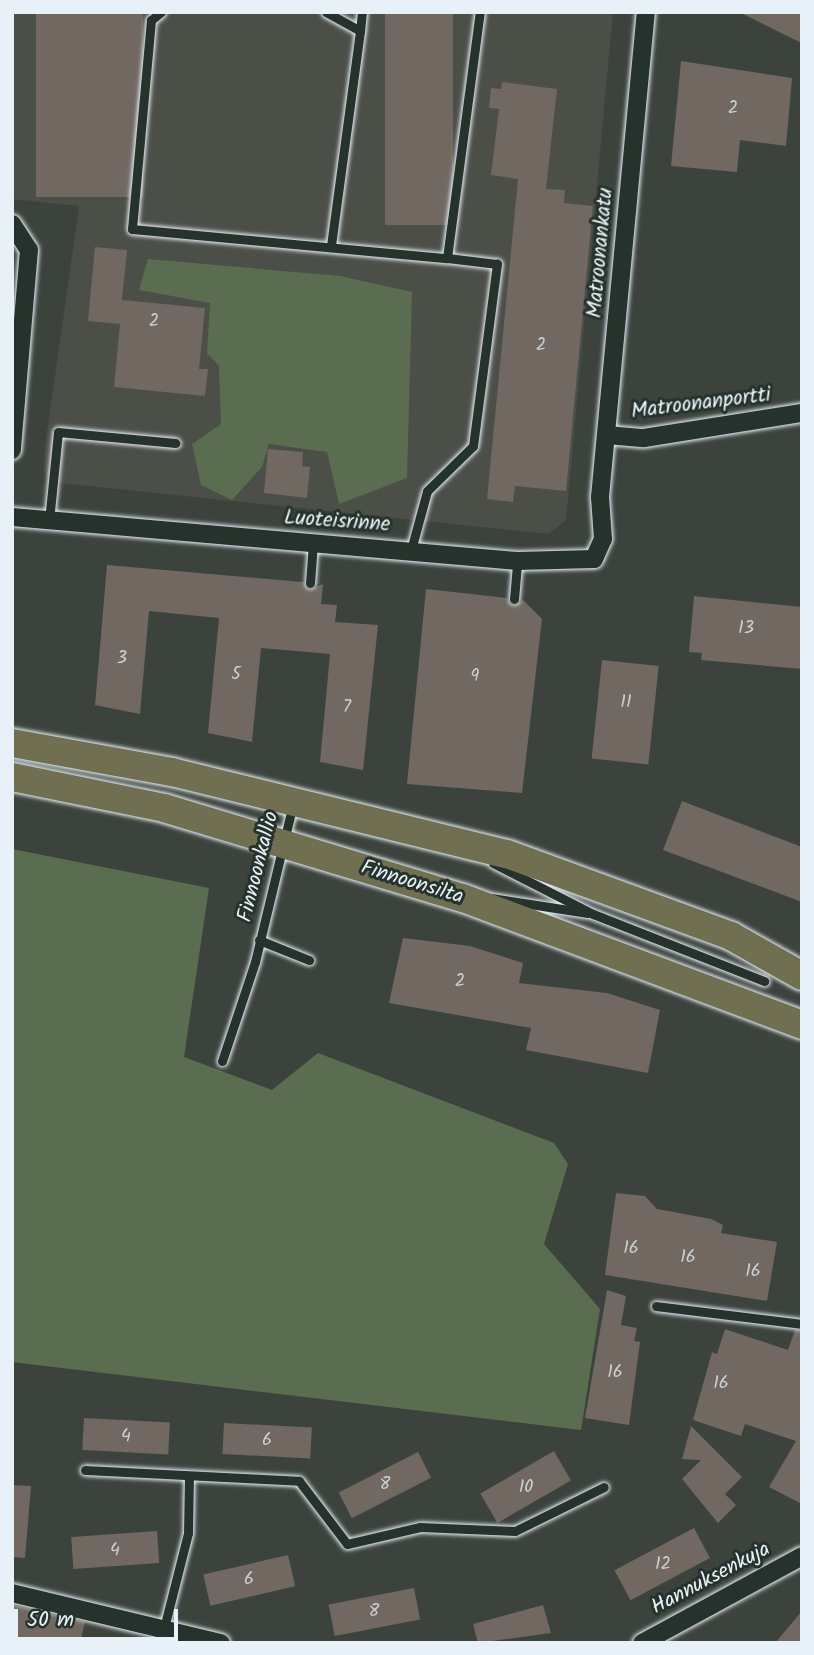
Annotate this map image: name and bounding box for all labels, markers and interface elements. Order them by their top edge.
house number: 2 [728,98,738,120]
street label: Matroonankatu [583,187,619,319]
house number: 2 [149,311,159,333]
house number: 2 [536,335,546,357]
street label: Matroonanportti [630,383,772,425]
street label: Luoteisrinne [283,506,391,538]
house number: 13 [738,618,754,640]
house number: 3 [117,648,127,670]
house number: 5 [231,664,241,686]
house number: 9 [471,666,479,688]
house number: 11 [620,692,632,714]
house number: 7 [343,697,351,719]
street label: Finnoonkallio [233,809,285,925]
street label: Finnoonsilta [358,856,466,910]
house number: 2 [455,971,465,993]
house number: 16 [623,1238,639,1260]
house number: 16 [680,1247,696,1269]
house number: 16 [745,1261,761,1283]
house number: 16 [607,1362,623,1384]
house number: 16 [713,1373,729,1395]
house number: 4 [121,1426,131,1448]
house number: 6 [262,1430,272,1452]
house number: 8 [380,1474,390,1496]
house number: 10 [519,1477,533,1499]
street label: Hannuksenkuja [647,1537,775,1621]
house number: 4 [110,1540,120,1562]
house number: 12 [655,1554,671,1576]
house number: 6 [244,1569,254,1591]
scale bar [18,1596,182,1640]
house number: 8 [369,1601,379,1623]
text: 50 m [27,1604,74,1637]

